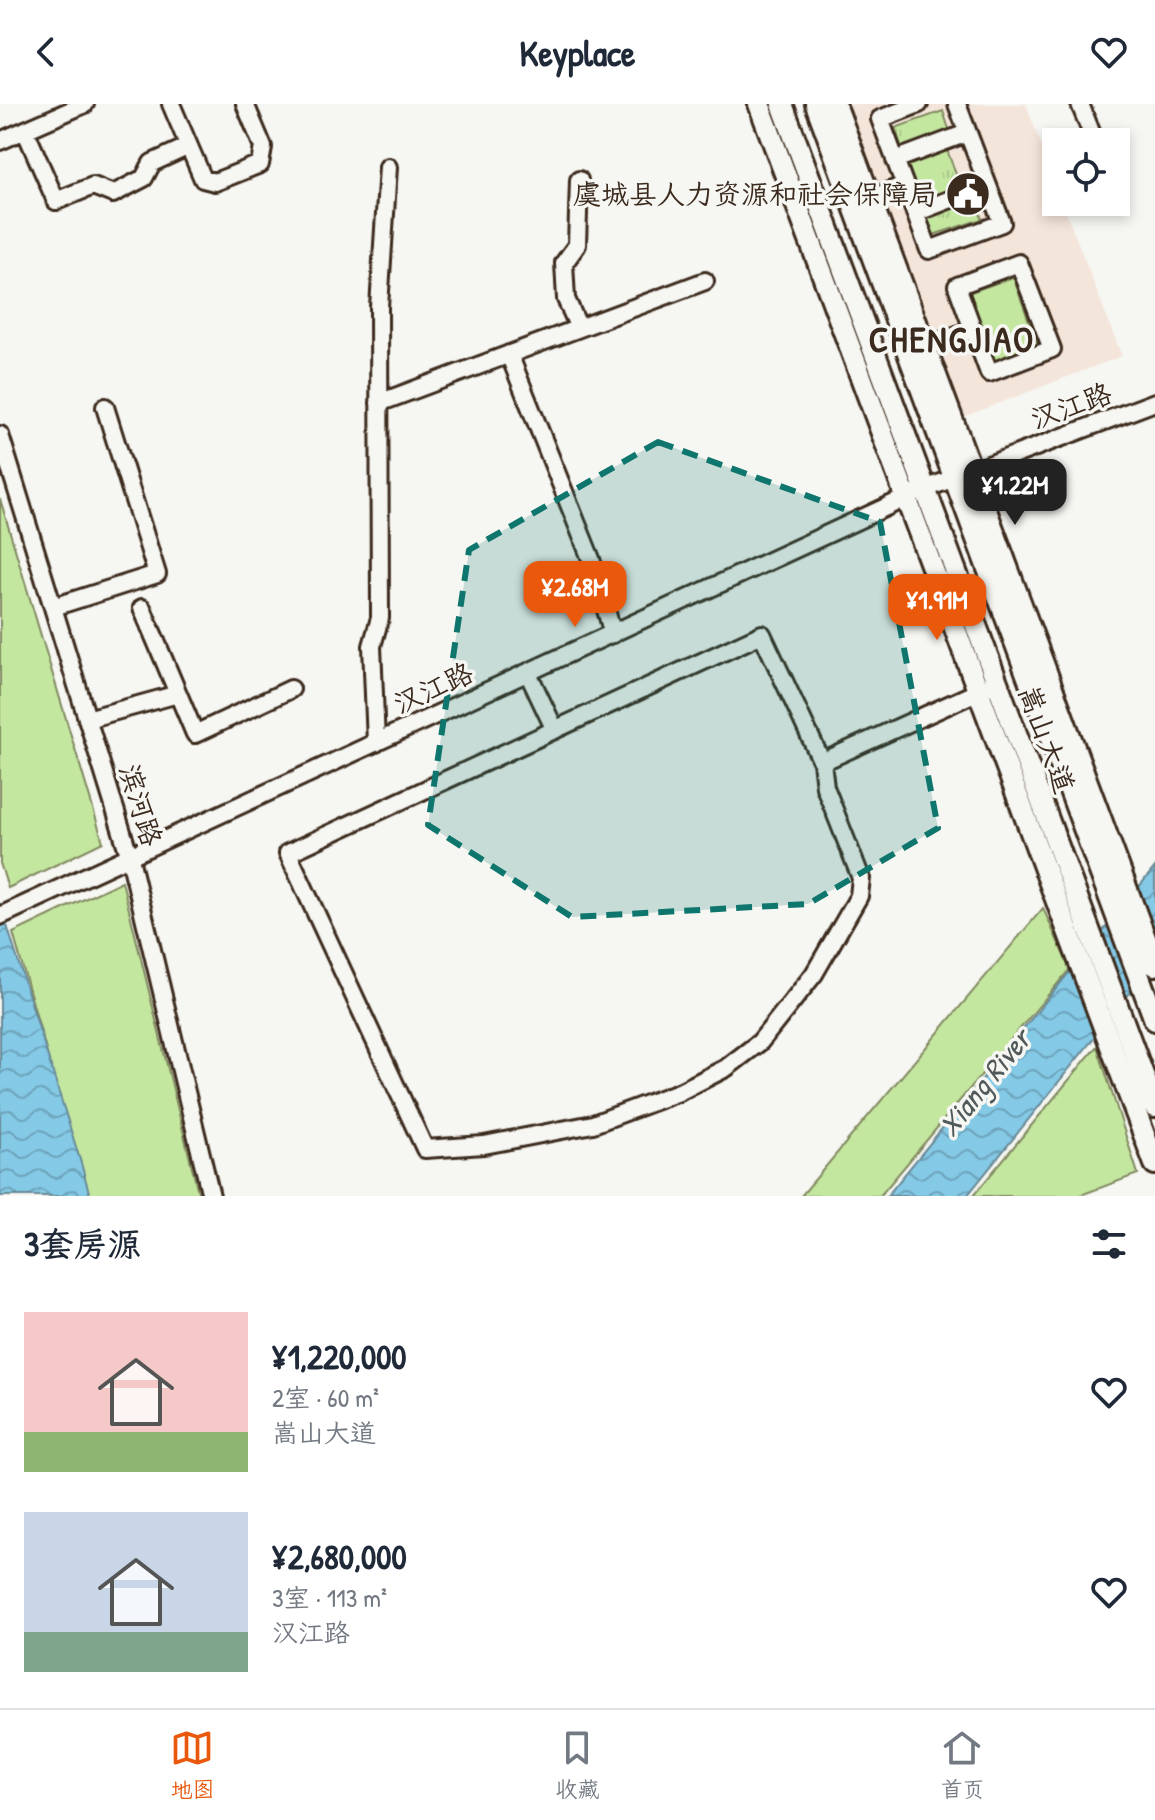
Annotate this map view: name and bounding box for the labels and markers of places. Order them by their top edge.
public building icon: 虞城县人力资源和社会保障局 [944,170,992,218]
place label: 虞城县人力资源和社会保障局 [573,175,937,213]
pin: ¥1.22M [950,459,1080,527]
pin: ¥2.68M [510,561,640,629]
pin: ¥1.91M [872,574,1002,642]

